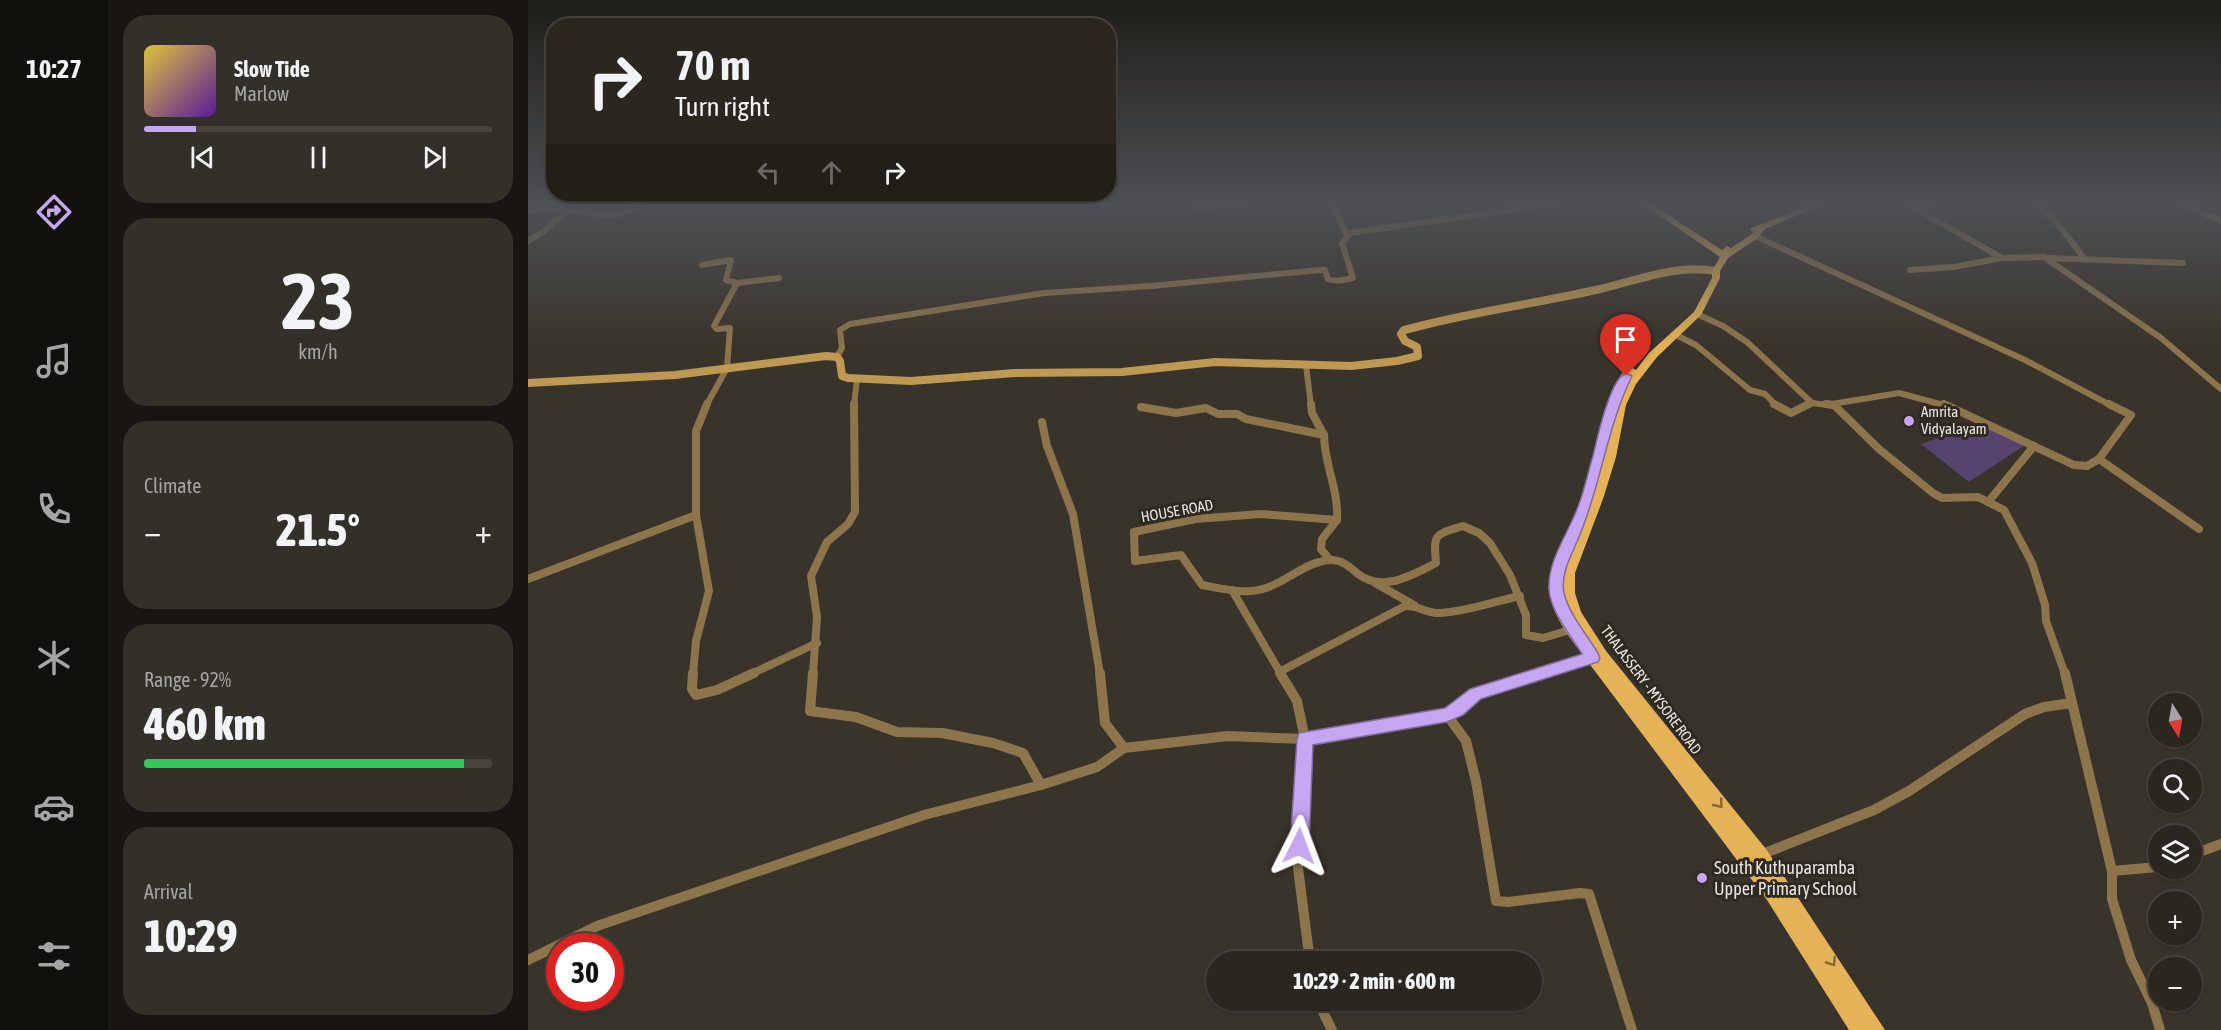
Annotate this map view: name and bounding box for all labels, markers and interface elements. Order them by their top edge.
text: 70 m [675,41,750,89]
icon: right [576,42,654,120]
text: 10:27 [26,53,82,84]
text: Slow Tide [234,56,310,82]
text: Marlow [234,82,289,105]
text: Turn right [675,91,770,122]
icon: previous [186,141,219,174]
icon: pause [302,141,335,174]
icon: next [418,141,451,174]
icon: left [752,156,785,189]
icon: ahead [815,156,848,189]
icon: right [878,156,911,189]
icon: directions [33,191,75,233]
text: 23 [281,256,355,346]
pin [1600,314,1651,376]
icon: arrive [1609,323,1642,356]
icon: music [33,340,75,382]
text: km/h [298,340,338,363]
place label: Amrita Vidyalayam [1921,403,1987,437]
marker: Amrita Vidyalayam [1902,414,1916,428]
text: Climate [144,474,201,497]
icon: phone [33,488,75,530]
street label: HOUSE ROAD [1140,496,1214,525]
text: 21.5° [276,504,360,556]
text: − [144,512,161,550]
text: + [475,512,492,550]
street label: THALASSERY - MYSORE ROAD [1598,622,1705,757]
icon: climate [33,637,75,679]
text: Range · 92% [144,668,231,691]
north arrow [2148,693,2202,747]
map controls [2148,693,2202,1011]
text: 460 km [144,698,266,750]
button: search [2148,759,2202,813]
icon: car [33,786,75,828]
one-way arrow [1711,797,1722,808]
position arrow [1267,814,1331,878]
button: layers [2148,825,2202,879]
place label: South Kuthuparamba Upper Primary School [1714,857,1857,899]
marker: South Kuthuparamba Upper Primary School [1695,871,1709,885]
text: Arrival [144,880,193,903]
button: + [2148,891,2202,945]
text: 10:29 [144,910,238,962]
speed limit sign: 30 [546,933,624,1011]
icon: filters [33,935,75,977]
one-way arrow [1825,956,1836,967]
button: − [2148,957,2202,1011]
text: 10:29 · 2 min · 600 m [1293,968,1455,994]

